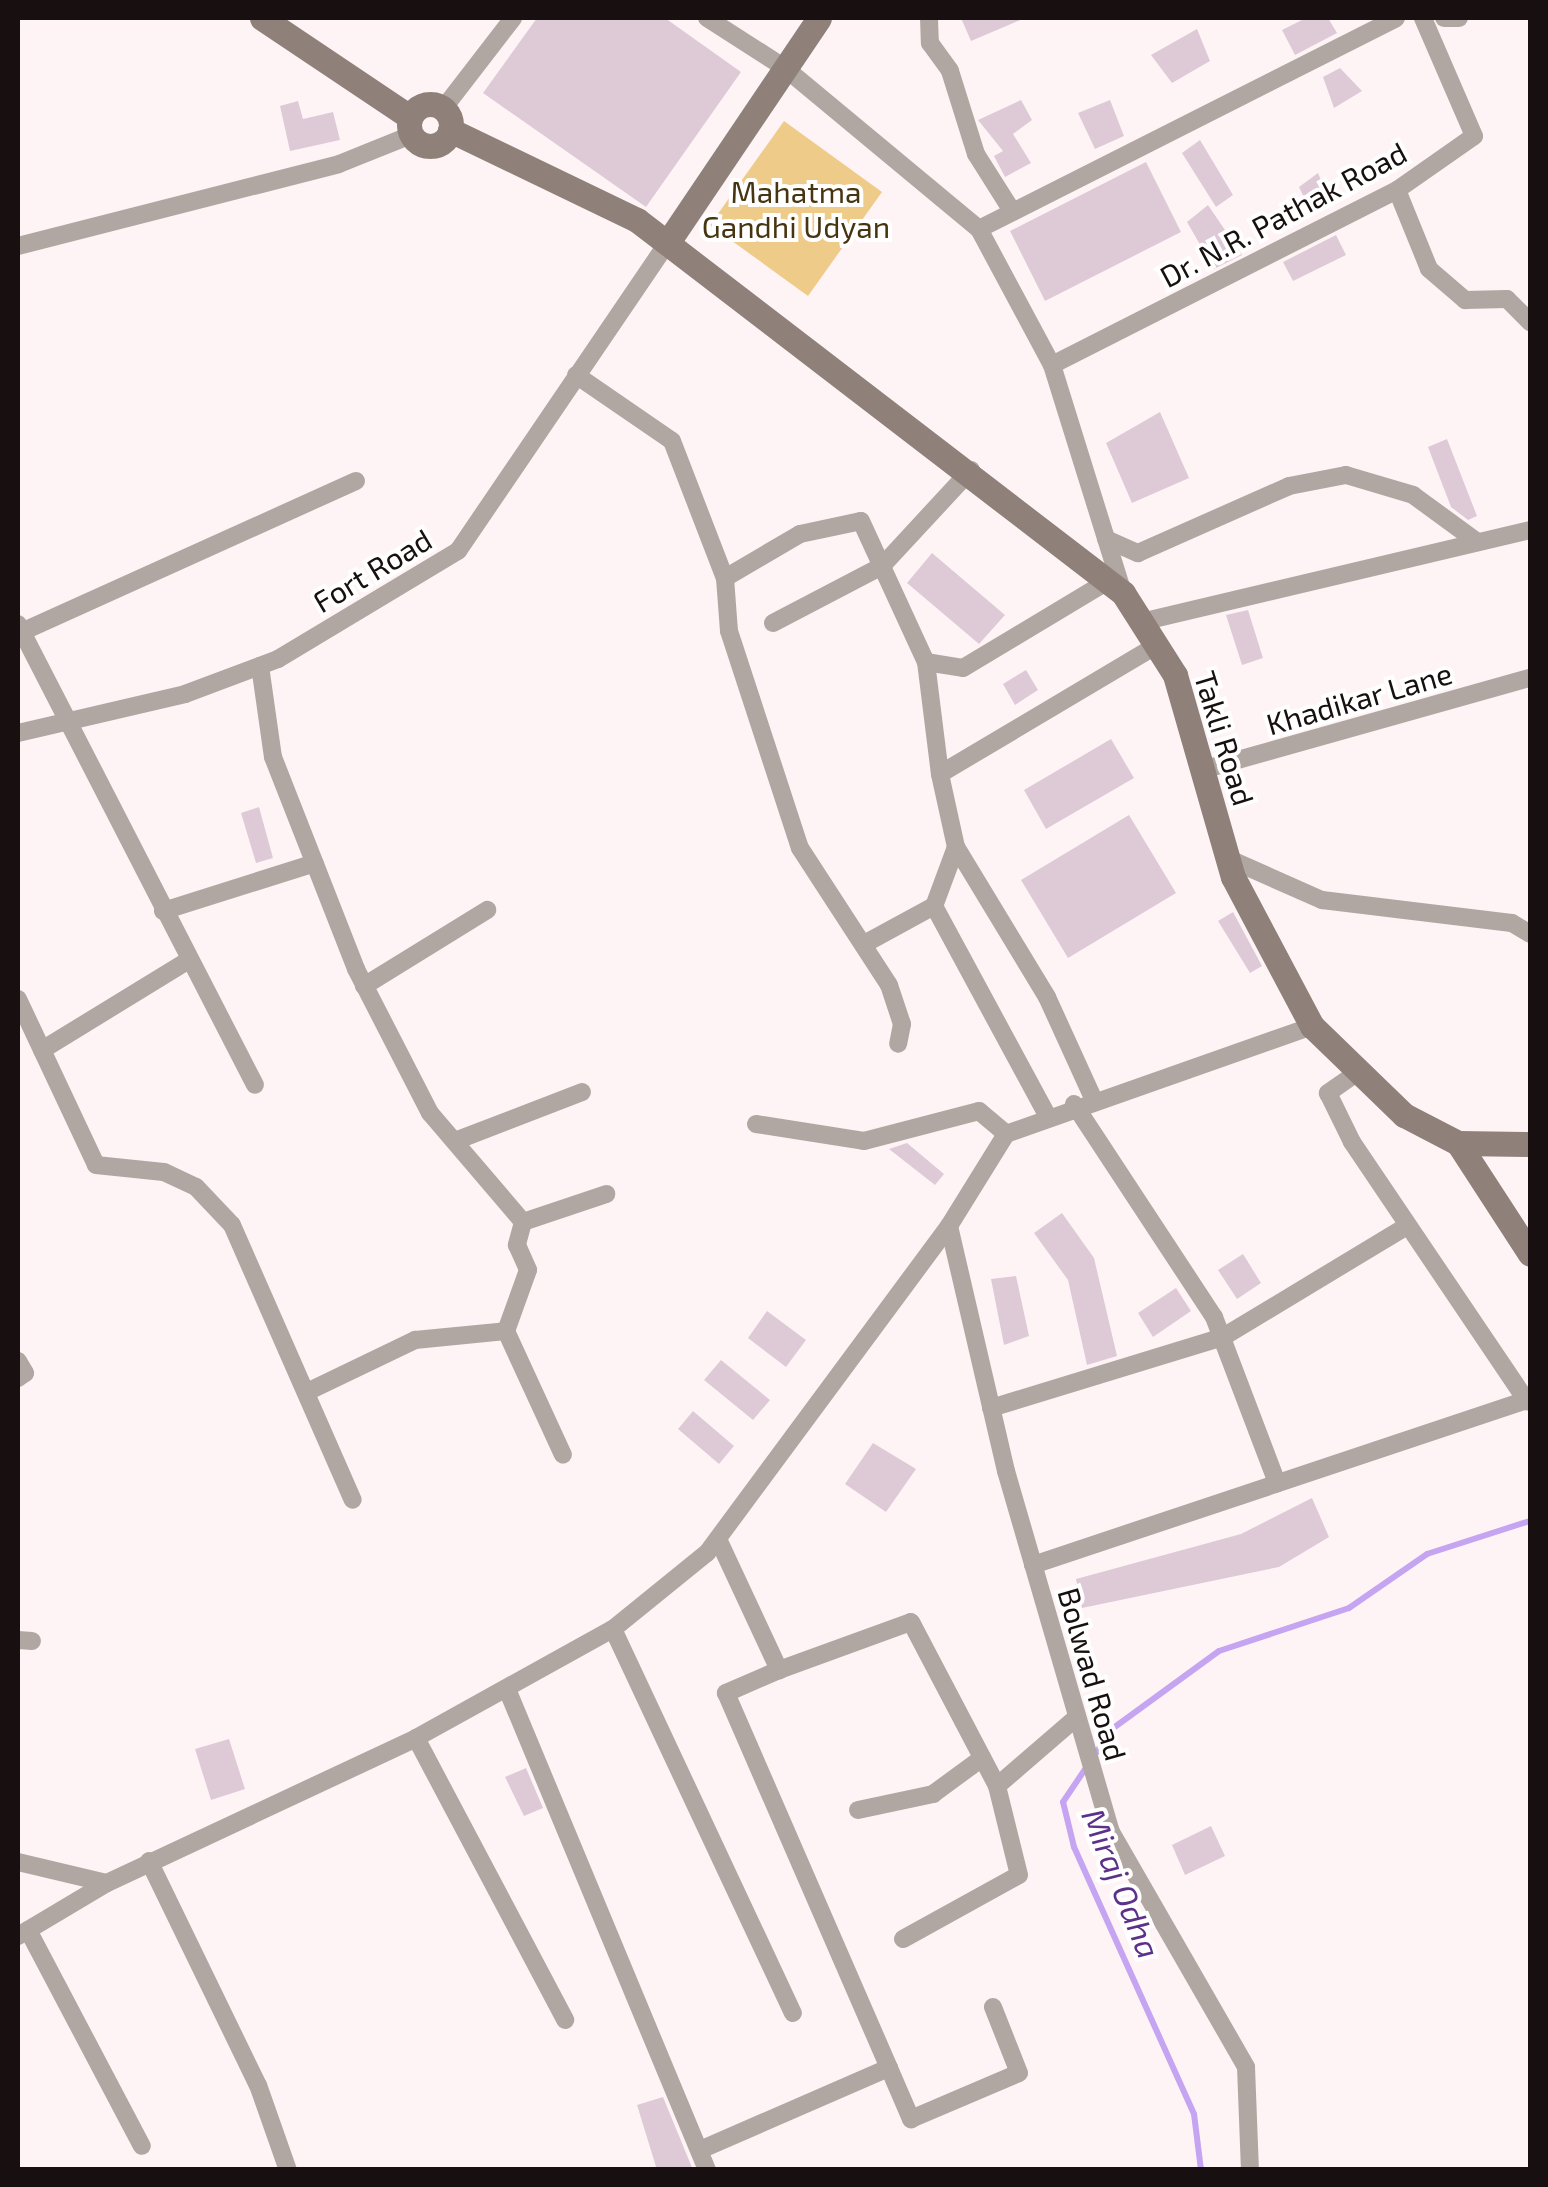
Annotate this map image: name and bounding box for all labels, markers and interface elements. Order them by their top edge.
street label: Dr. N.R. Pathak Road [1153,134,1413,294]
park label: Mahatma Gandhi Udyan [702,173,890,244]
street label: Fort Road [306,521,438,619]
street label: Khadikar Lane [1262,654,1456,742]
street label: Takli Road [1188,667,1262,809]
street label: Bolwad Road [1051,1583,1135,1765]
water label: Miraj Odha [1075,1803,1169,1963]

